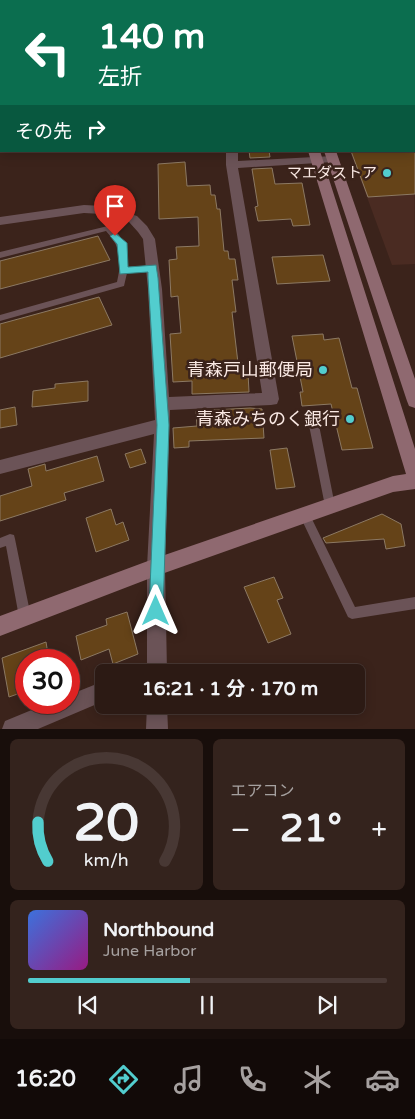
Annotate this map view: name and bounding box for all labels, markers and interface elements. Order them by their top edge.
text: 140 m [98,16,205,58]
icon: left [15,20,80,85]
text: 左折 [98,64,142,90]
icon: right [82,115,110,143]
text: その先 [15,121,72,143]
place label: マエダストア [287,164,377,182]
marker: マエダストア [381,167,393,179]
pin [94,185,136,236]
icon: arrive [101,192,129,220]
place label: 青森戸山郵便局 [187,359,313,381]
marker: 青森戸山郵便局 [317,364,329,376]
place label: 青森みちのく銀行 [196,408,340,430]
marker: 青森みちのく銀行 [344,413,356,425]
position arrow [129,584,181,636]
speed limit sign: 30 [15,649,80,714]
text: 16:21 · 1 分 · 170 m [142,678,318,700]
text: エアコン [231,781,295,801]
text: 20 [74,792,139,855]
text: 21° [280,806,342,852]
text: − [231,813,250,847]
text: + [371,813,387,847]
text: km/h [84,850,129,871]
text: Northbound [103,919,214,941]
text: June Harbor [103,941,196,961]
icon: previous [74,991,102,1019]
icon: pause [193,991,221,1019]
icon: next [313,991,341,1019]
icon: directions [106,1062,141,1097]
icon: music [171,1062,206,1097]
icon: phone [235,1062,270,1097]
icon: climate [300,1062,335,1097]
icon: car [365,1062,400,1097]
text: 16:20 [15,1066,76,1092]

